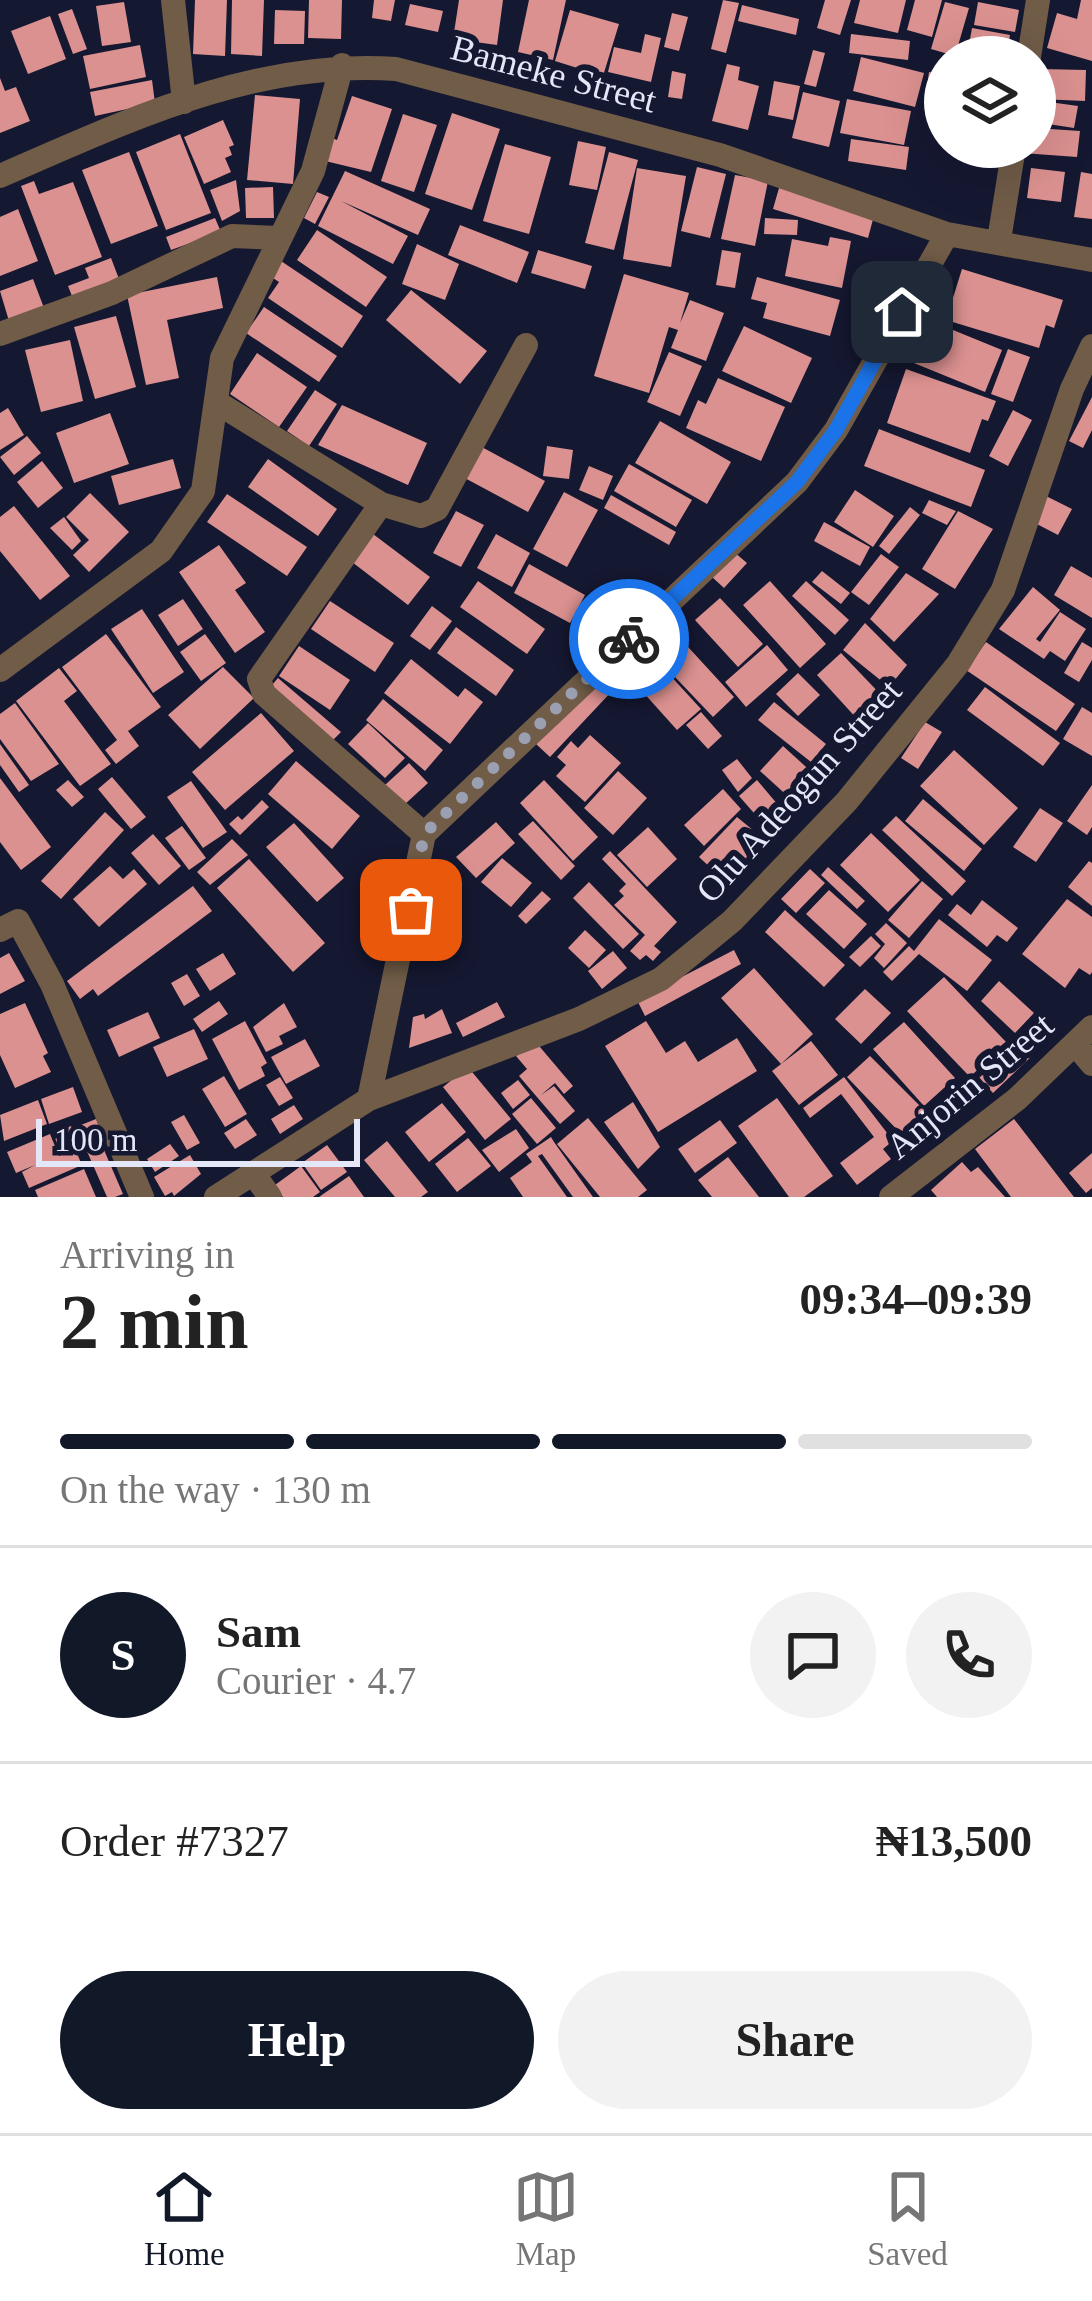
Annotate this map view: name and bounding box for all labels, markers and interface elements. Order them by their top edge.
street label: Bameke Street [447,27,661,121]
map controls [924,36,1056,168]
button: layers [924,36,1056,168]
pin [851,261,953,363]
icon: home [869,279,935,345]
courier [569,579,689,699]
icon: bike [596,606,662,672]
street label: Olu Adeogun Street [688,671,909,910]
pin [360,859,462,961]
icon: bag [378,877,444,943]
street label: Anjorin Street [878,1005,1061,1167]
scale bar [36,1113,360,1166]
text: 100 m [54,1122,137,1158]
text: Arriving in [60,1233,234,1276]
text: 09:34–09:39 [800,1274,1032,1324]
text: 2 min [60,1278,249,1365]
text: On the way · 130 m [60,1468,371,1511]
button: chat [750,1592,876,1718]
button: phone [906,1592,1032,1718]
text: Sam [216,1607,301,1657]
text: S [110,1630,136,1680]
text: Courier · 4.7 [216,1659,416,1702]
text: Order #7327 [60,1816,289,1866]
text: ₦13,500 [876,1816,1032,1866]
button: Help [60,1971,534,2109]
button: Share [558,1971,1032,2109]
tab: Home [144,2164,225,2273]
tab: Map [513,2164,579,2273]
tab: Saved [867,2164,948,2273]

